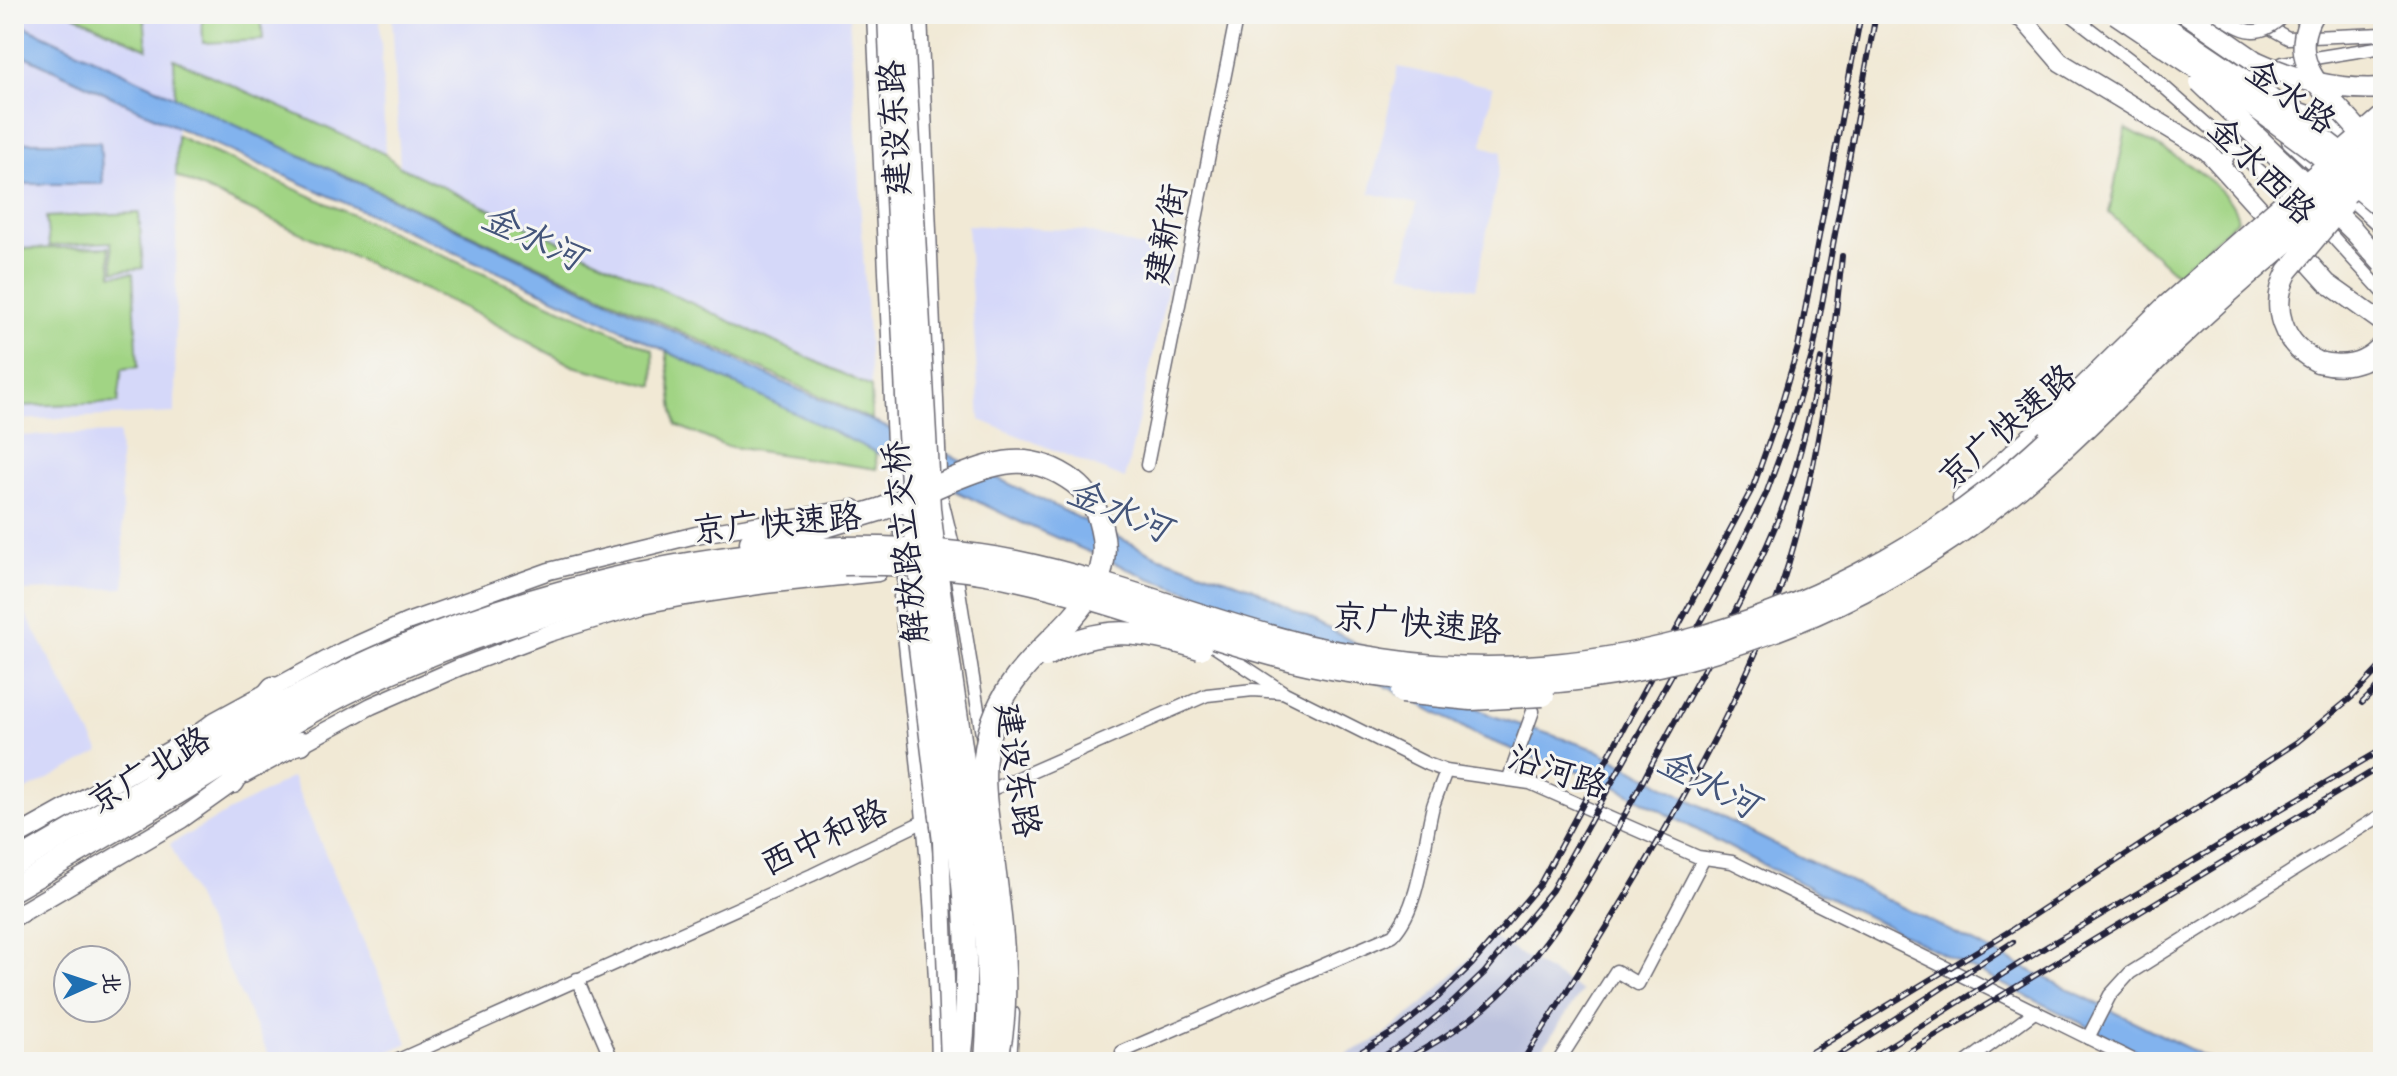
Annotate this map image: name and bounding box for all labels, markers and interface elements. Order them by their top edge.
street label: 金水路 [2237,49,2345,143]
street label: 建设东路 [869,59,919,197]
street label: 金水西路 [2199,107,2325,233]
street label: 建新街 [1134,180,1196,288]
water label: 金水河 [474,193,596,283]
street label: 京广快速路 [1929,354,2085,498]
street label: 解放路立交桥 [873,438,937,646]
water label: 金水河 [1060,468,1182,554]
street label: 京广快速路 [690,494,864,552]
street label: 京广快速路 [1330,594,1504,652]
street label: 建设东路 [986,699,1050,841]
street label: 京广北路 [80,717,218,823]
street label: 沿河路 [1503,735,1613,807]
water label: 金水河 [1650,737,1771,831]
street label: 西中和路 [753,789,895,885]
north arrow [52,944,132,1024]
text: 北 [96,971,126,995]

